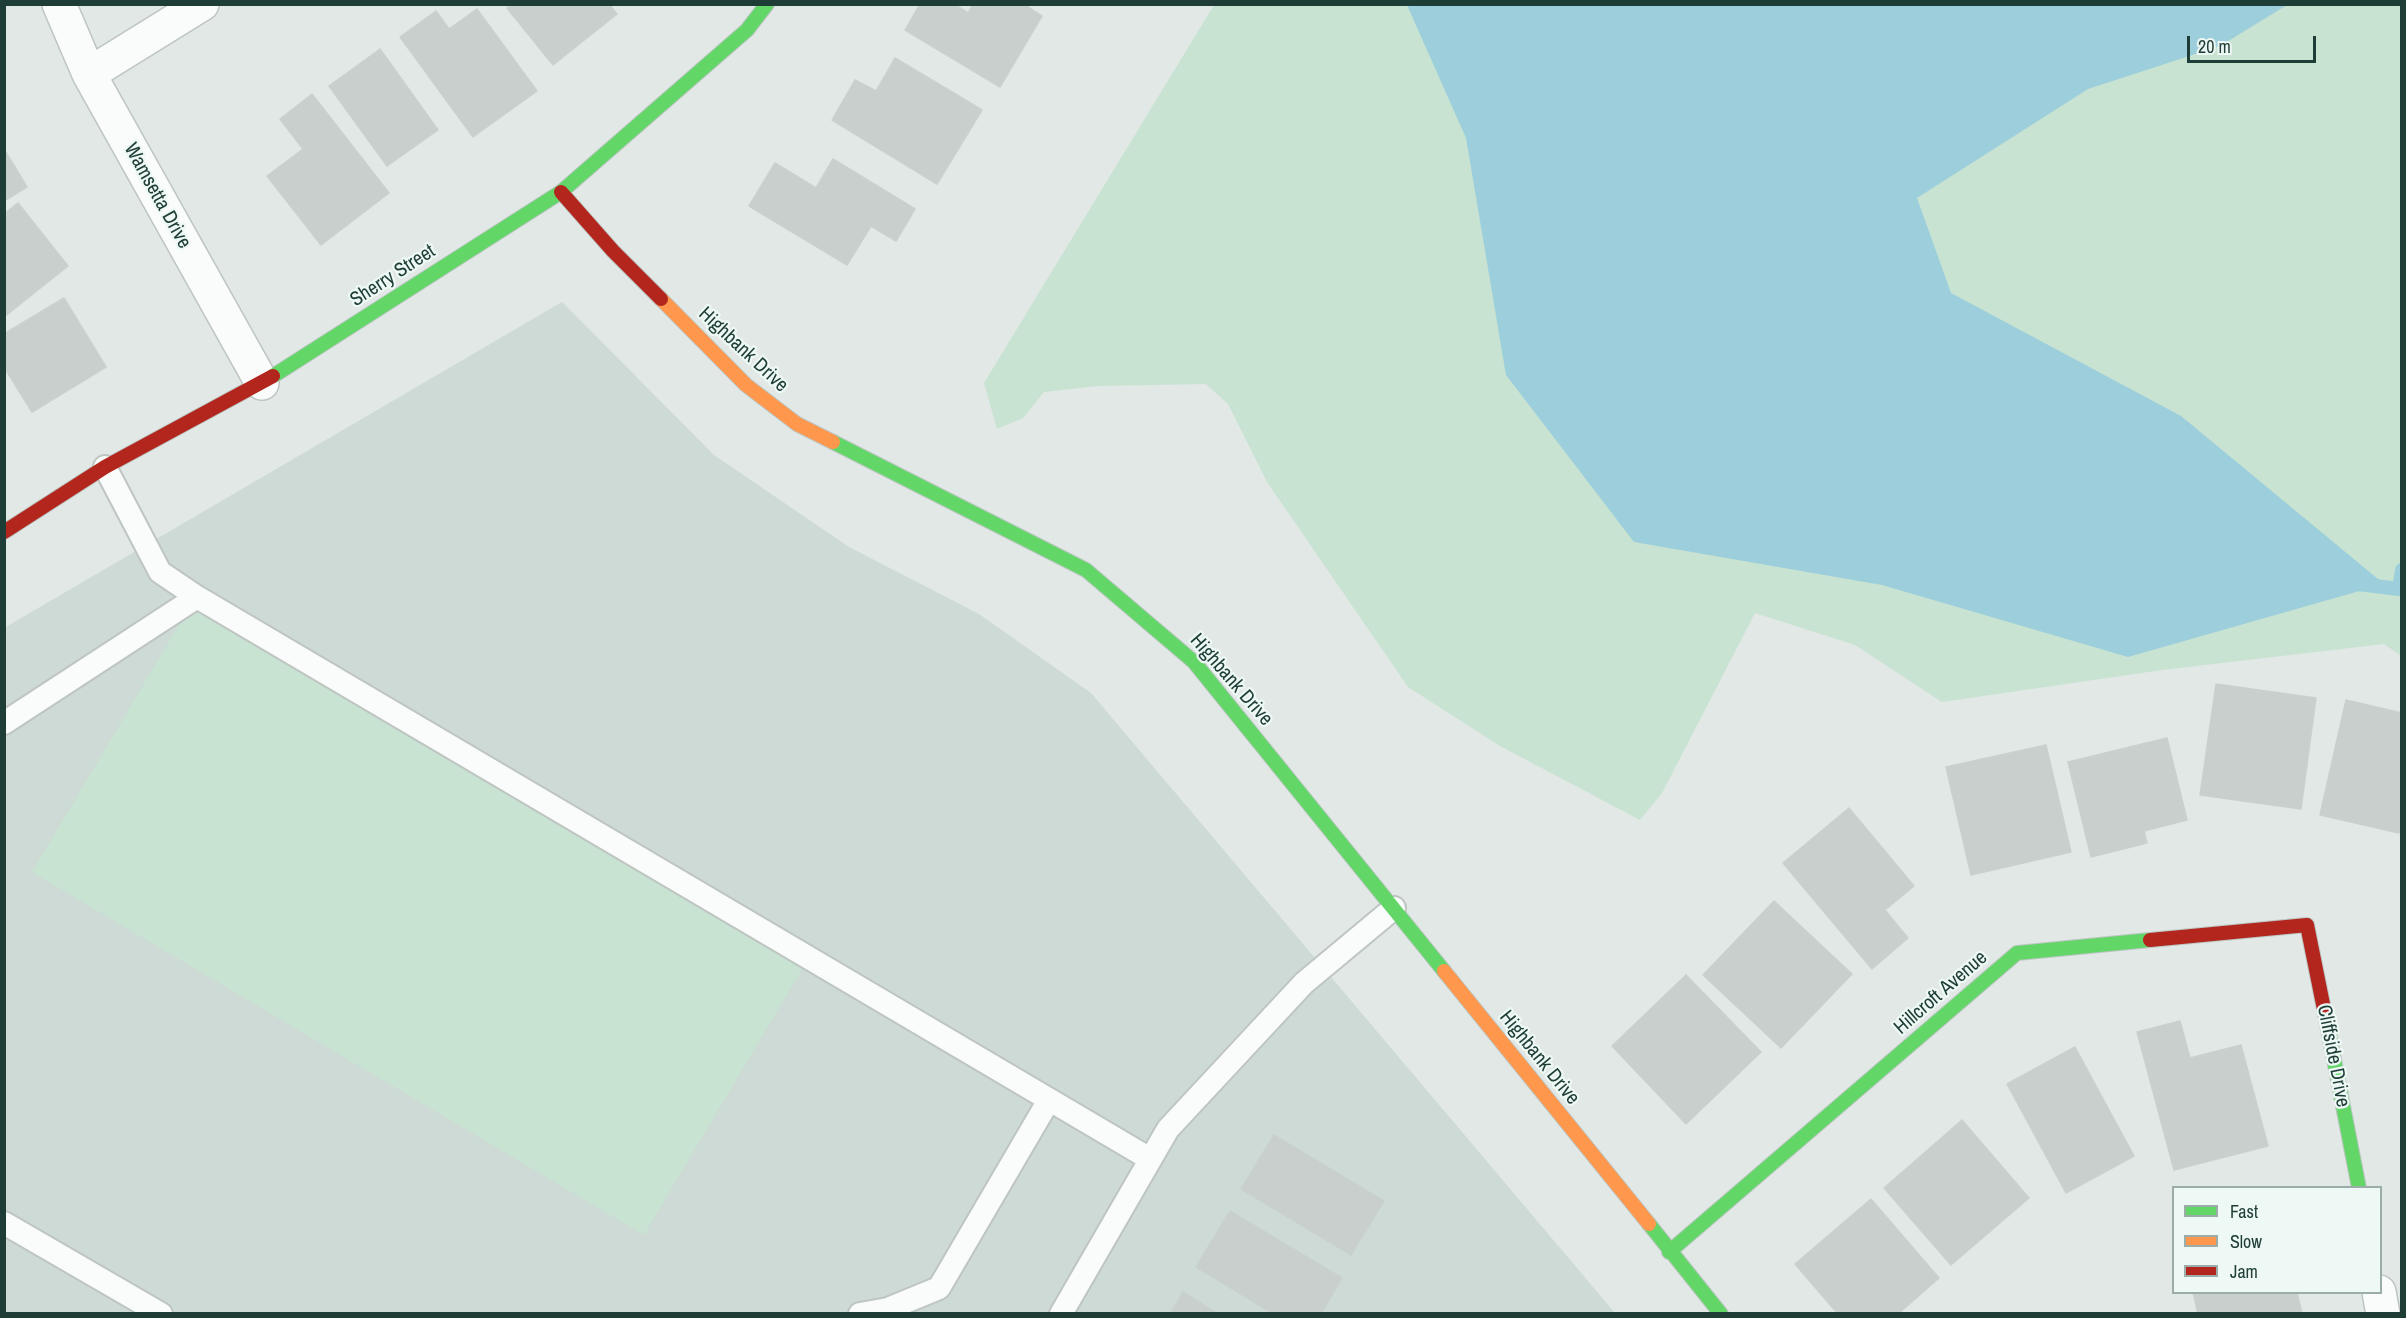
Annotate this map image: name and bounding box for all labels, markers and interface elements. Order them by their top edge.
scale bar [2190,24,2319,62]
text: 20 m [2198,34,2231,59]
street label: Wamsetta Drive [118,139,196,253]
street label: Sherry Street [346,240,440,312]
street label: Highbank Drive [693,302,793,398]
street label: Highbank Drive [1185,629,1277,731]
street label: Hillcroft Avenue [1890,946,1992,1040]
street label: Cliffside Drive [2311,1003,2355,1109]
street label: Highbank Drive [1494,1006,1584,1110]
legend [2172,1186,2382,1294]
text: Fast [2230,1199,2258,1224]
text: Slow [2230,1229,2262,1254]
text: Jam [2230,1259,2258,1284]

